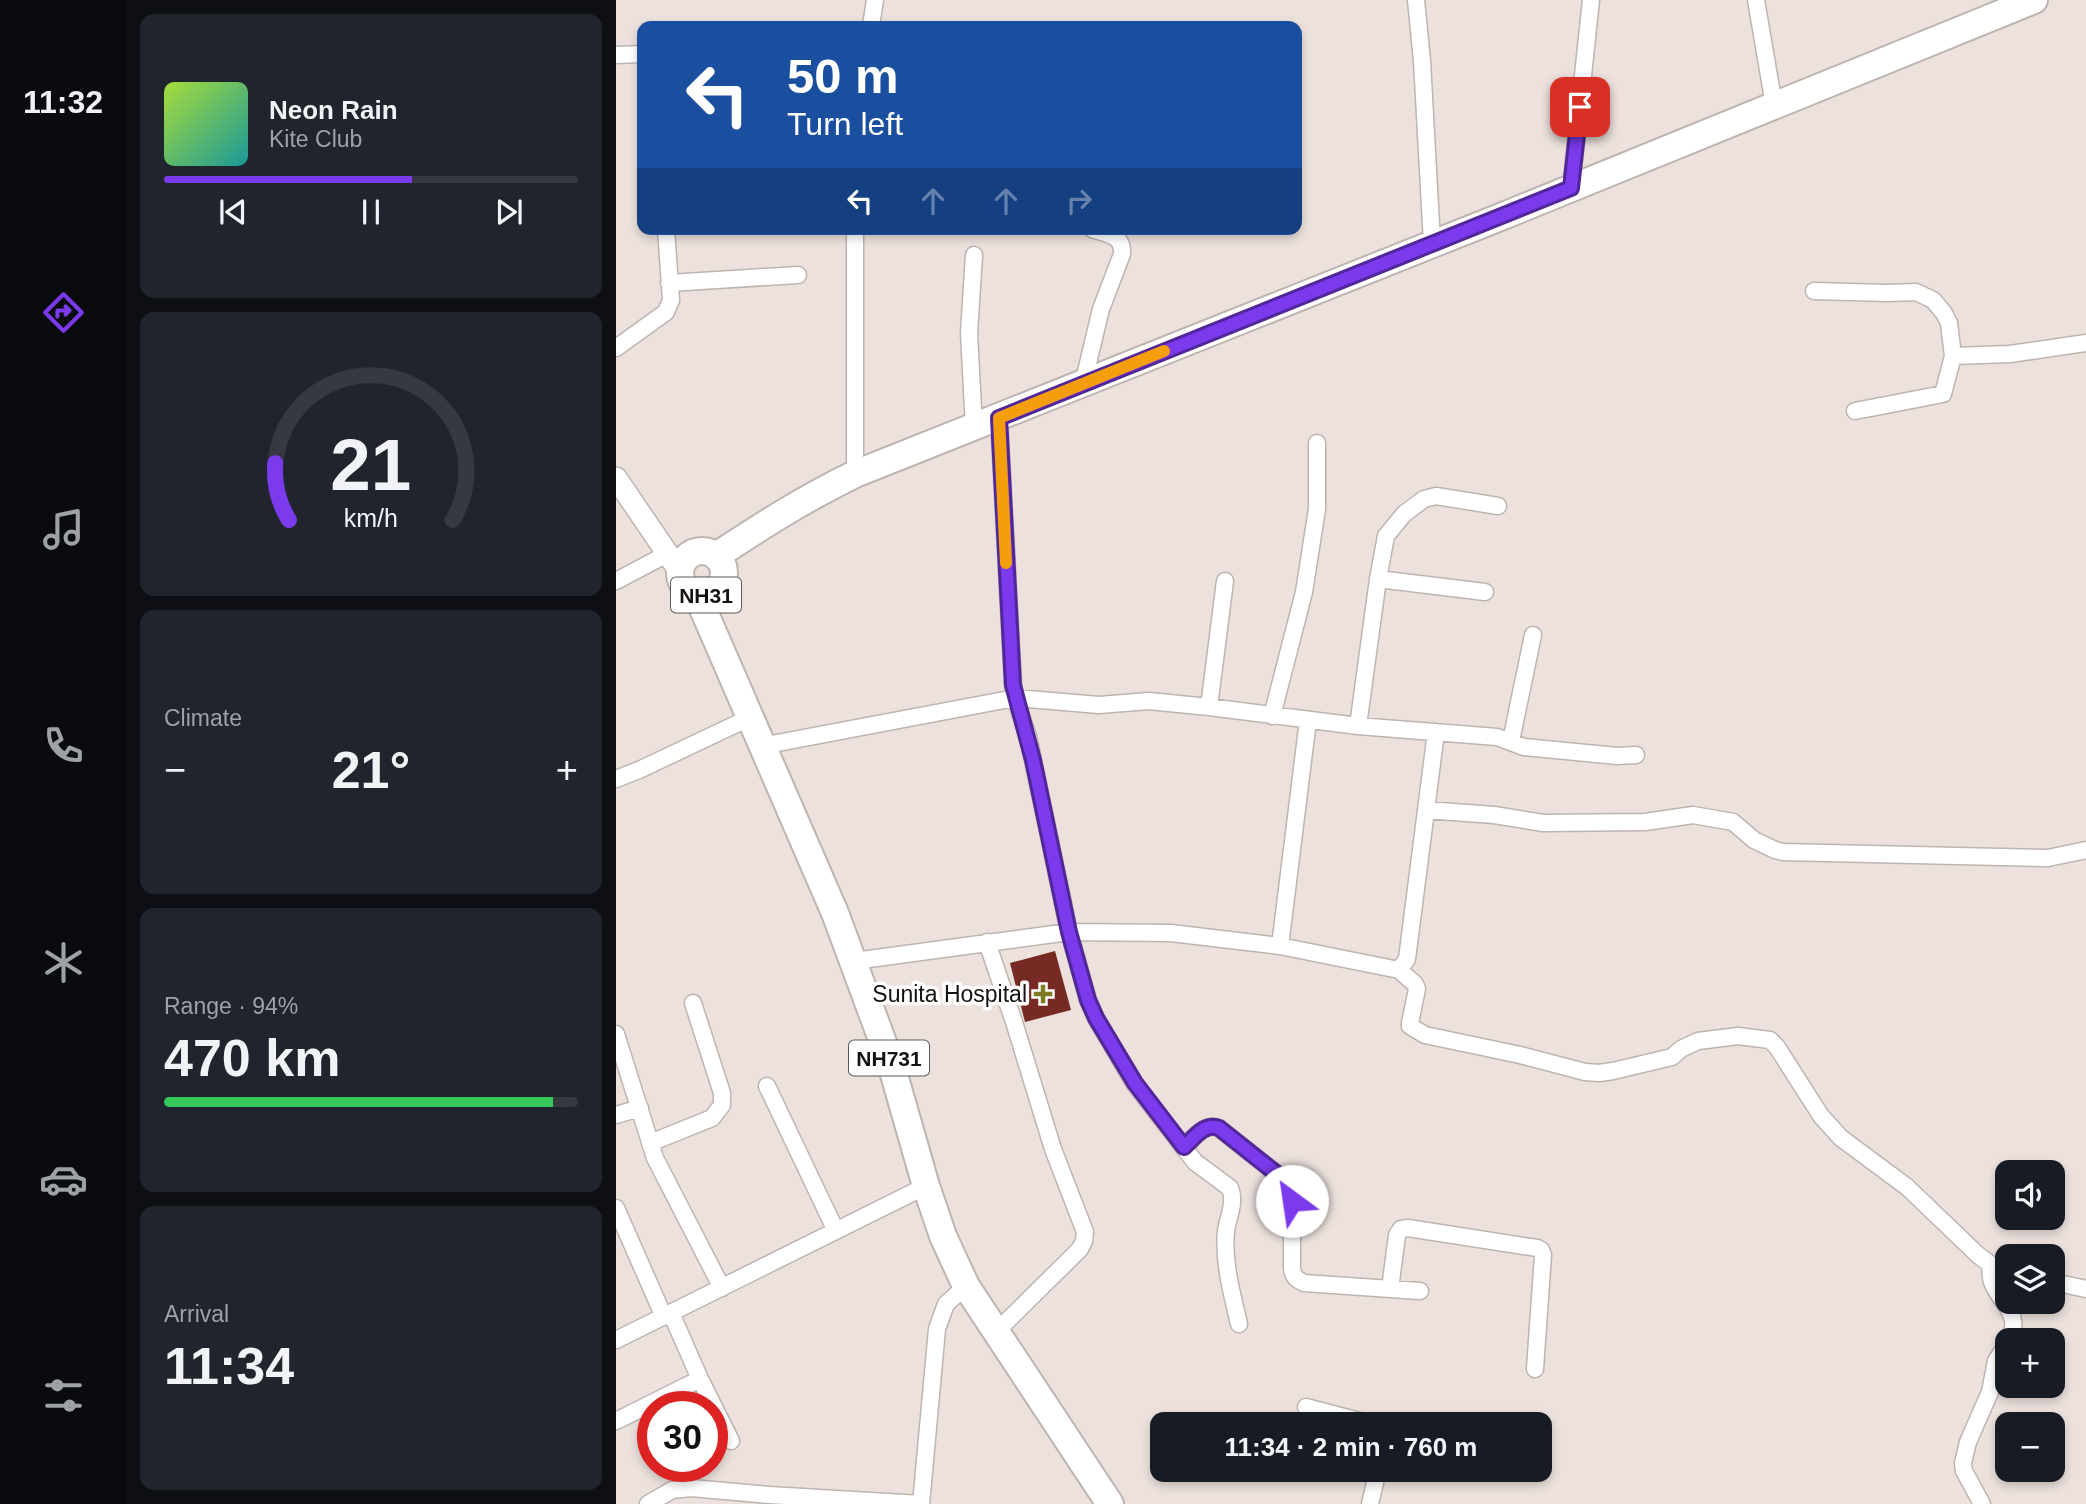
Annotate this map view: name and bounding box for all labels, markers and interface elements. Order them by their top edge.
icon: left [672,49,763,140]
text: 50 m [787,49,899,103]
pin [1550,77,1610,137]
text: 11:32 [23,84,103,120]
icon: arrive [1561,88,1599,126]
text: Neon Rain [269,95,398,125]
text: Turn left [787,106,903,142]
text: Kite Club [269,126,362,152]
icon: left [841,182,879,220]
icon: ahead [914,182,952,220]
icon: ahead [987,182,1025,220]
icon: right [1060,182,1098,220]
icon: previous [214,193,252,231]
icon: pause [352,193,390,231]
icon: next [490,193,528,231]
icon: directions [39,288,88,337]
text: 21 [331,424,411,505]
text: km/h [344,504,398,532]
icon: music [39,505,88,554]
road number: NH31 [671,578,741,612]
text: Climate [164,705,242,731]
icon: phone [39,721,88,770]
text: 21° [332,741,410,799]
text: − [164,749,186,791]
text: + [556,749,578,791]
icon: climate [39,938,88,987]
place label: Sunita Hospital [872,981,1027,1007]
marker: Sunita Hospital [1033,984,1053,1004]
text: Range · 94% [164,993,298,1019]
text: 470 km [164,1029,340,1087]
road number: NH731 [849,1040,929,1076]
icon: car [39,1155,88,1204]
map controls [1995,1160,2065,1482]
button: sound [1995,1160,2065,1230]
position arrow [1255,1164,1329,1238]
button: layers [1995,1244,2065,1314]
text: Arrival [164,1301,229,1327]
button: + [1995,1328,2065,1398]
text: 11:34 [164,1337,294,1395]
icon: filters [39,1371,88,1420]
speed limit sign: 30 [637,1391,728,1482]
button: − [1995,1412,2065,1482]
text: 11:34 · 2 min · 760 m [1225,1432,1477,1462]

